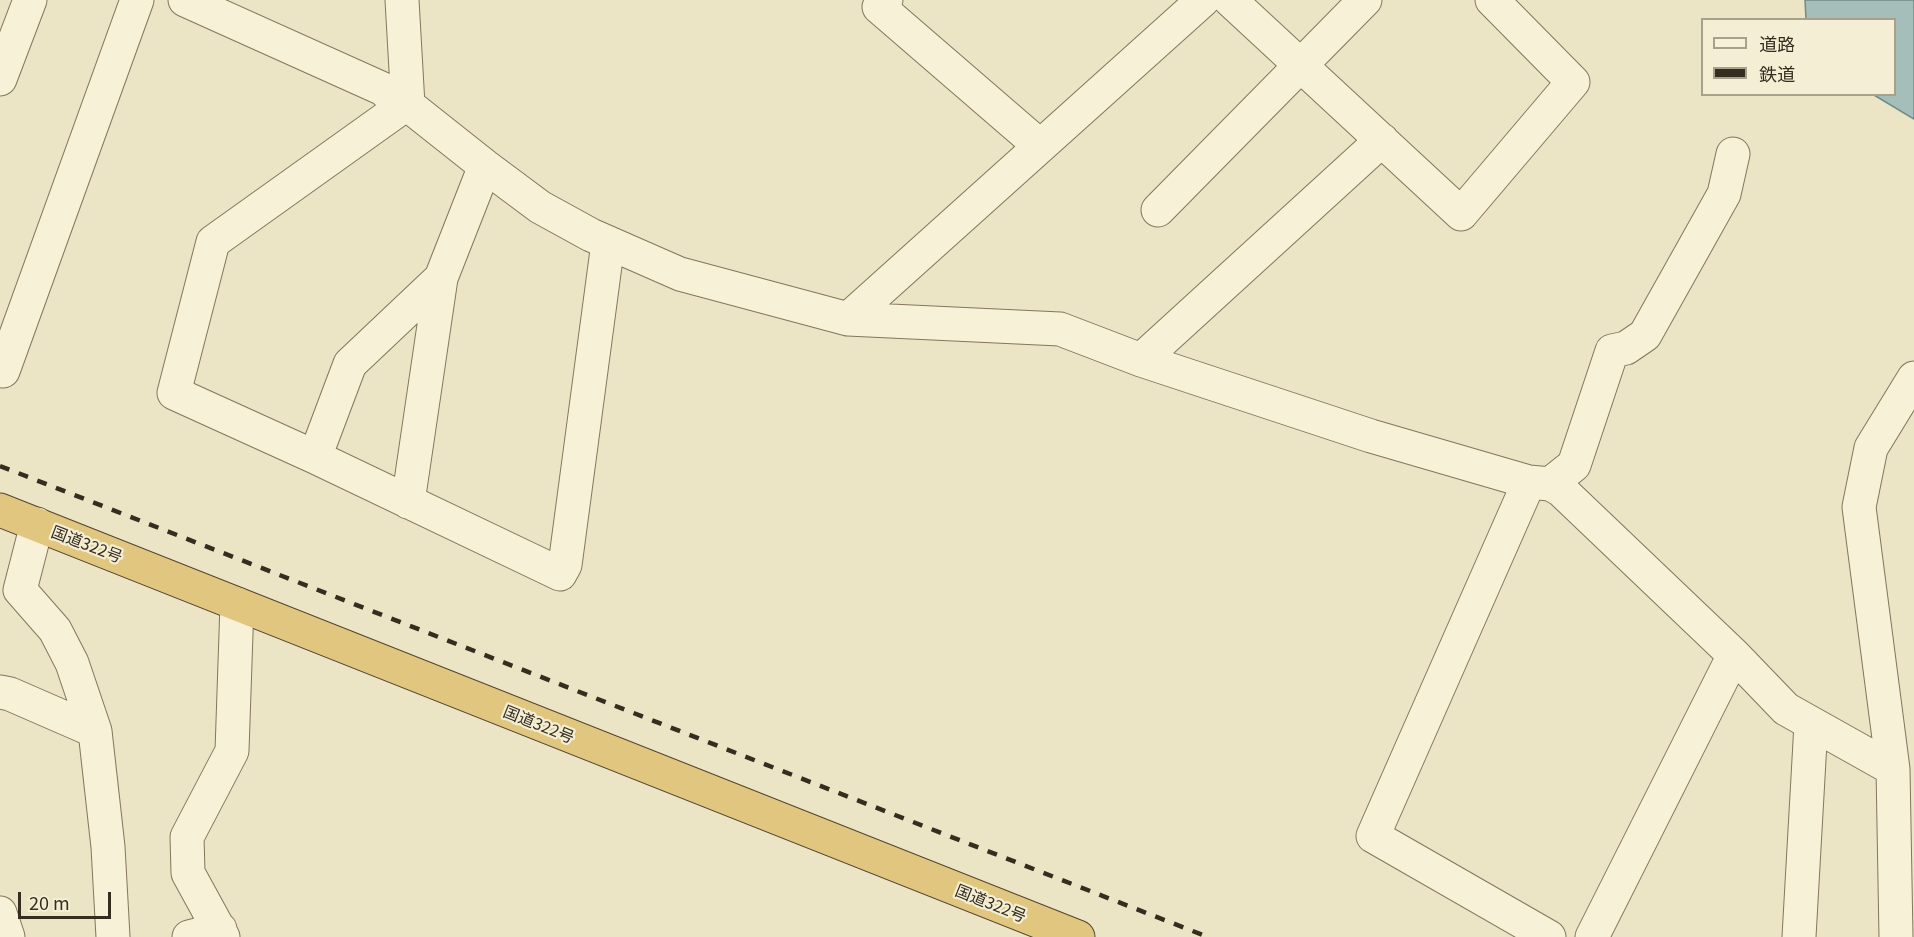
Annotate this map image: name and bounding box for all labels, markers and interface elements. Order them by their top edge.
legend [1701,18,1896,96]
text: 道路 [1759,30,1795,56]
text: 鉄道 [1759,60,1795,86]
street label: 国道322号 [49,522,125,566]
street label: 国道322号 [501,701,577,747]
scale bar [21,880,114,918]
street label: 国道322号 [953,880,1029,926]
text: 20 m [29,889,70,915]

